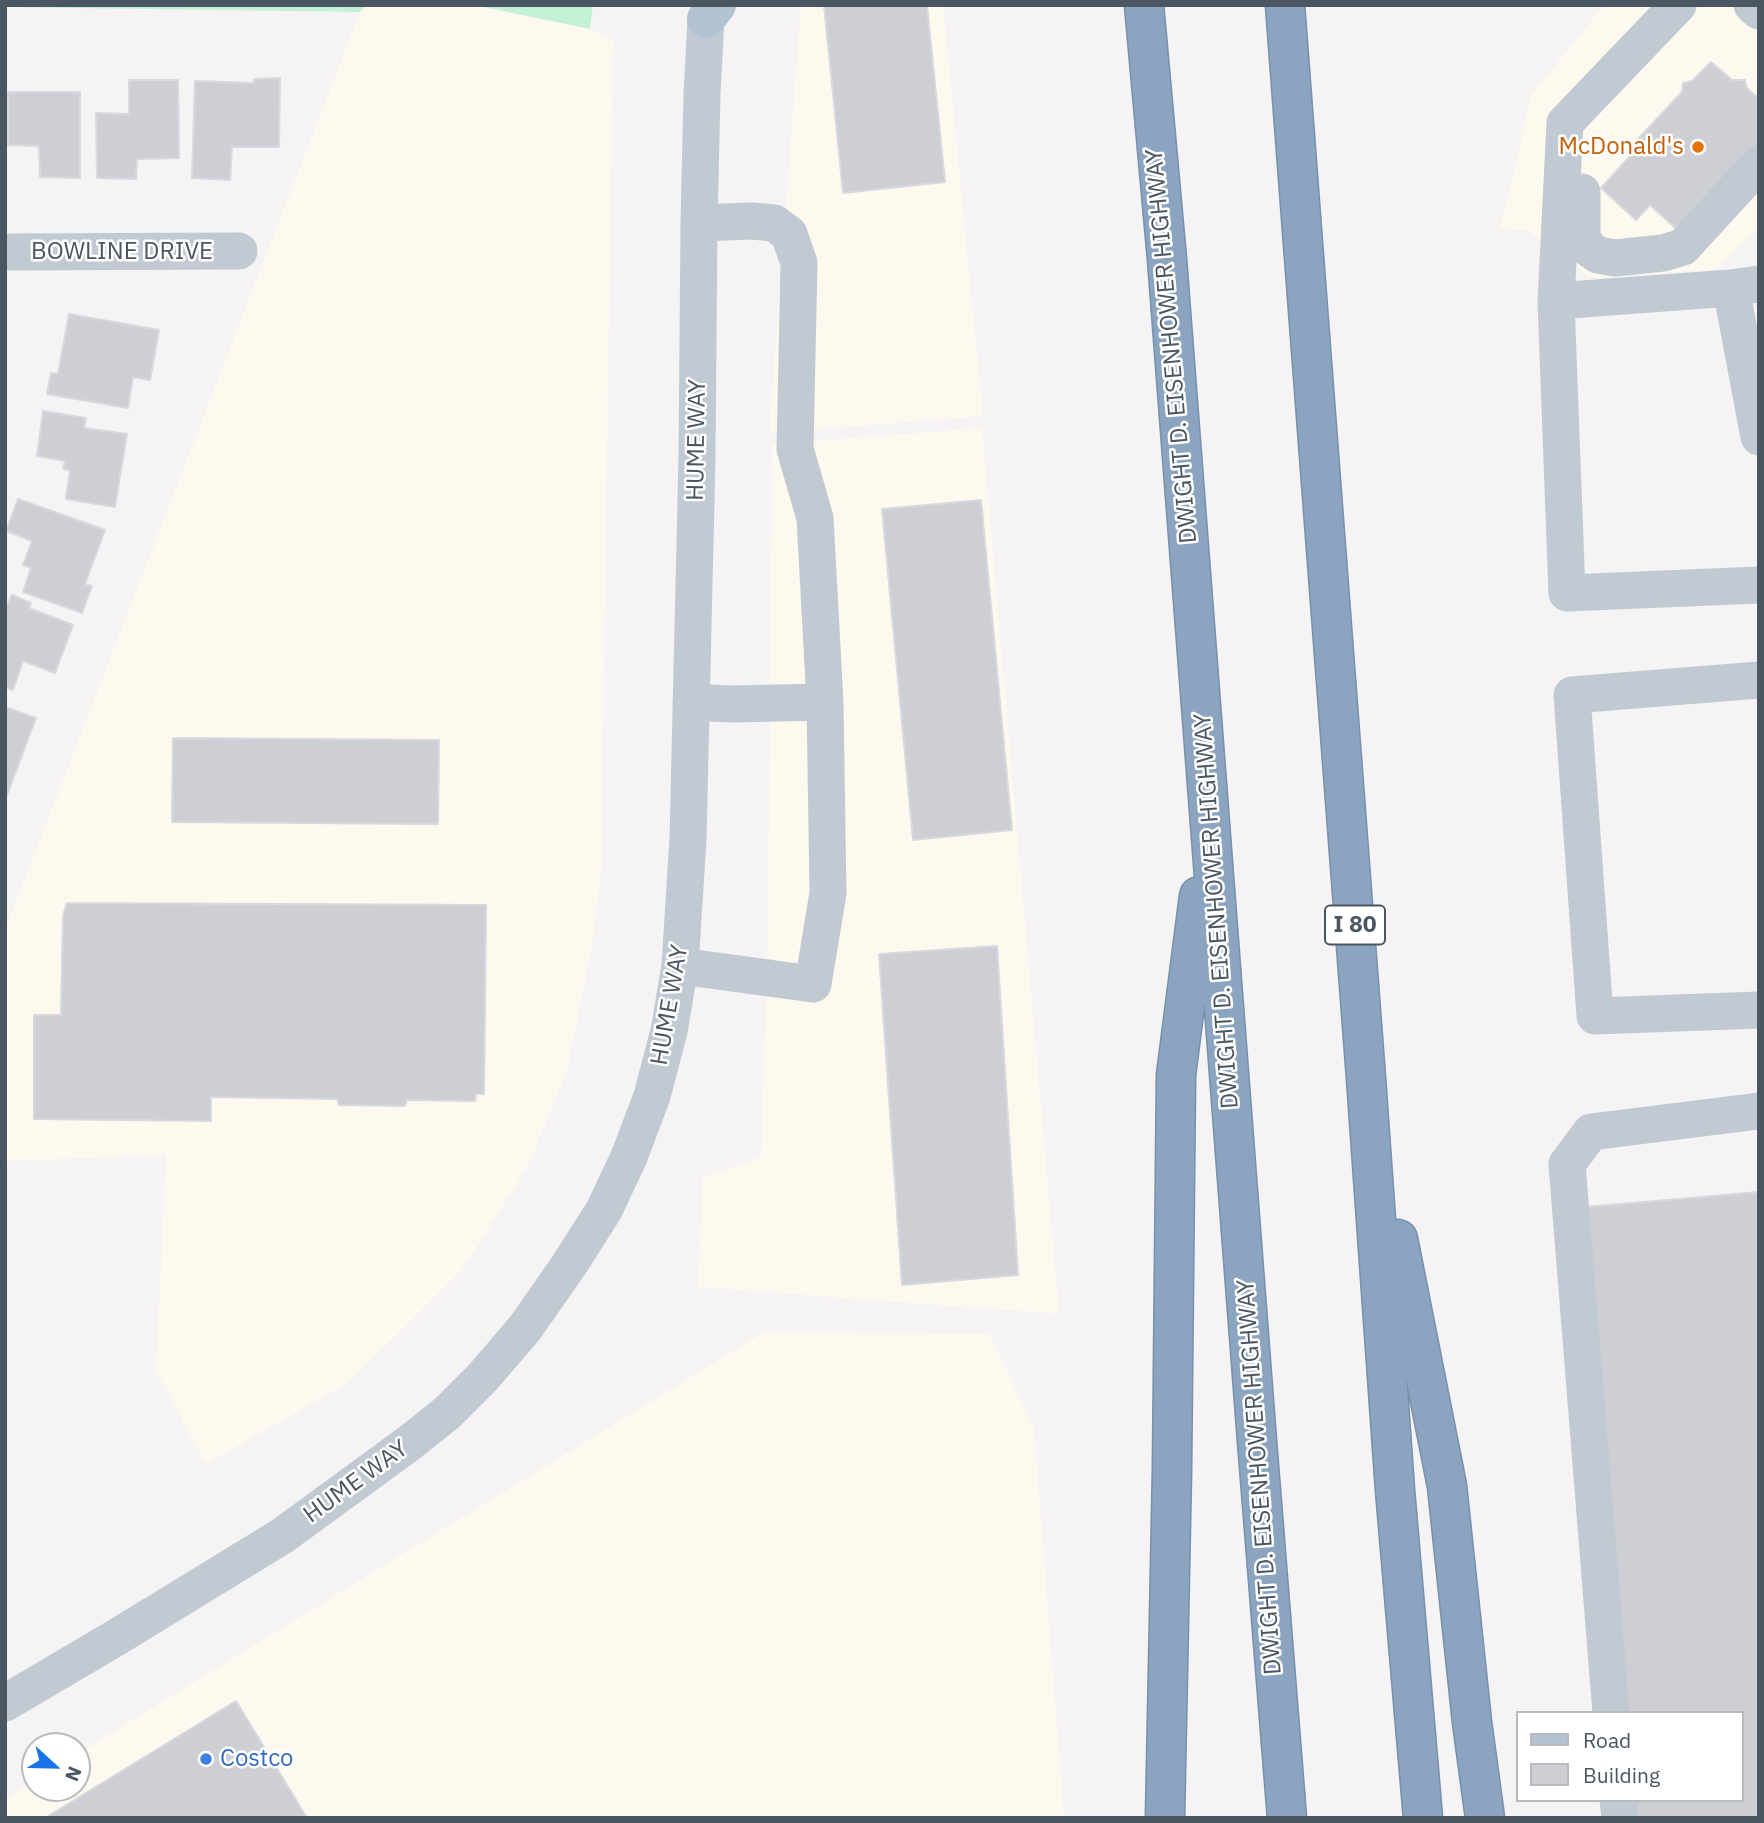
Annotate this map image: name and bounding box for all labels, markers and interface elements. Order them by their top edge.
place label: McDonald's [1559,133,1684,161]
marker: McDonald's [1690,139,1706,155]
street label: DWIGHT D. EISENHOWER HIGHWAY [1140,147,1204,545]
street label: BOWLINE DRIVE [31,238,213,266]
street label: HUME WAY [682,379,712,501]
street label: DWIGHT D. EISENHOWER HIGHWAY [1189,712,1245,1110]
road number: I 80 [1325,906,1385,944]
street label: HUME WAY [645,942,695,1068]
street label: DWIGHT D. EISENHOWER HIGHWAY [1232,1278,1288,1676]
street label: HUME WAY [298,1435,414,1529]
legend [1516,1711,1743,1802]
text: Road [1583,1726,1631,1754]
north arrow [21,1732,91,1802]
place label: Costco [220,1745,294,1773]
marker: Costco [198,1751,214,1767]
text: Building [1583,1761,1660,1789]
text: N [60,1763,87,1785]

